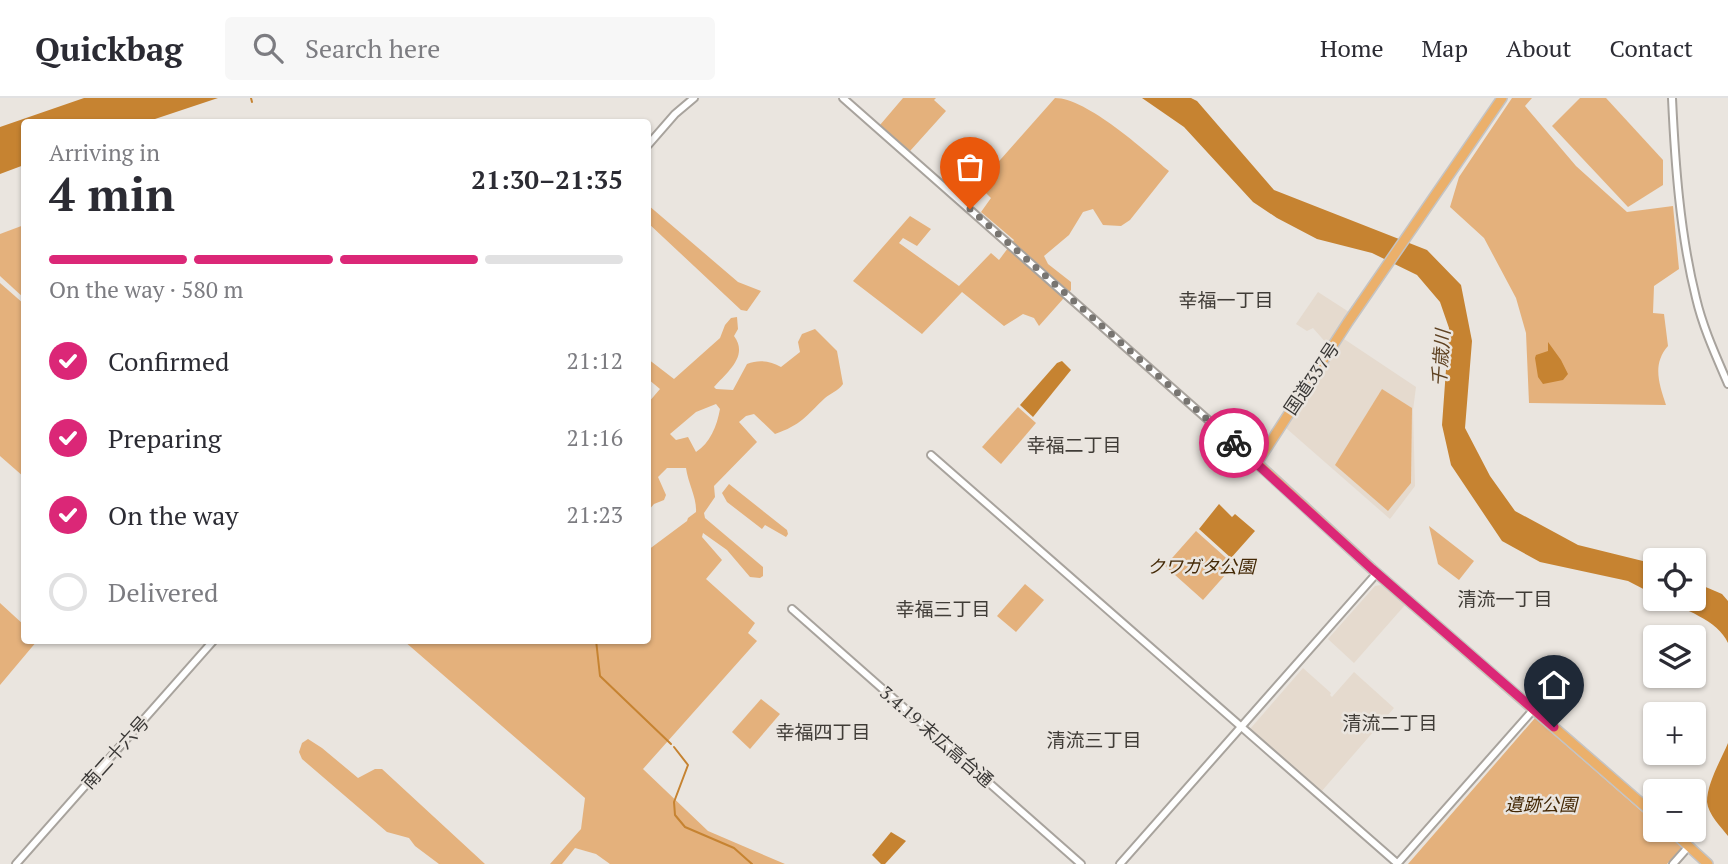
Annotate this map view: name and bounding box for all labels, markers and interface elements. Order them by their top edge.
search box [225,17,715,80]
text: Quickbag [35,27,183,70]
icon: search [249,29,287,67]
text: Search here [305,31,440,65]
text: Home [1320,32,1384,64]
text: Map [1422,32,1468,64]
text: About [1506,32,1572,64]
text: Contact [1610,32,1693,64]
text: Arriving in [49,137,160,168]
pin [940,137,1000,209]
icon: bag [951,148,989,186]
text: 21:30–21:35 [471,162,623,196]
text: 4 min [49,163,175,224]
text: On the way · 580 m [49,274,243,305]
district label: 幸福一丁目 [1178,287,1274,312]
water label: 千歳川 [1426,327,1455,387]
street label: 国道337号 [1278,337,1344,419]
icon: check [49,342,87,380]
text: Confirmed [108,344,229,378]
text: 21:12 [566,345,623,376]
courier [1199,408,1269,478]
icon: check [49,419,87,457]
text: Preparing [108,421,221,455]
text: 21:16 [566,422,623,453]
icon: bike [1215,424,1253,462]
district label: 幸福二丁目 [1026,432,1122,457]
icon: check [49,496,87,534]
text: On the way [108,498,239,532]
text: 21:23 [566,499,623,530]
map controls [1643,548,1706,842]
button: locate [1643,548,1706,611]
park label: クワガタ公園 [1147,554,1258,578]
text: Delivered [108,575,218,609]
district label: 清流一丁目 [1457,586,1553,611]
district label: 幸福三丁目 [895,596,991,621]
button: layers [1643,625,1706,688]
pin [1524,655,1584,727]
icon: home [1535,666,1573,704]
street label: 3.4.19 末広高台通 [875,680,999,792]
button: + [1643,702,1706,765]
district label: 清流二丁目 [1342,710,1438,735]
street label: 南二十六号 [76,711,154,793]
district label: 幸福四丁目 [775,719,871,744]
district label: 清流三丁目 [1046,727,1142,752]
button: − [1643,779,1706,842]
park label: 遺跡公園 [1505,792,1580,816]

